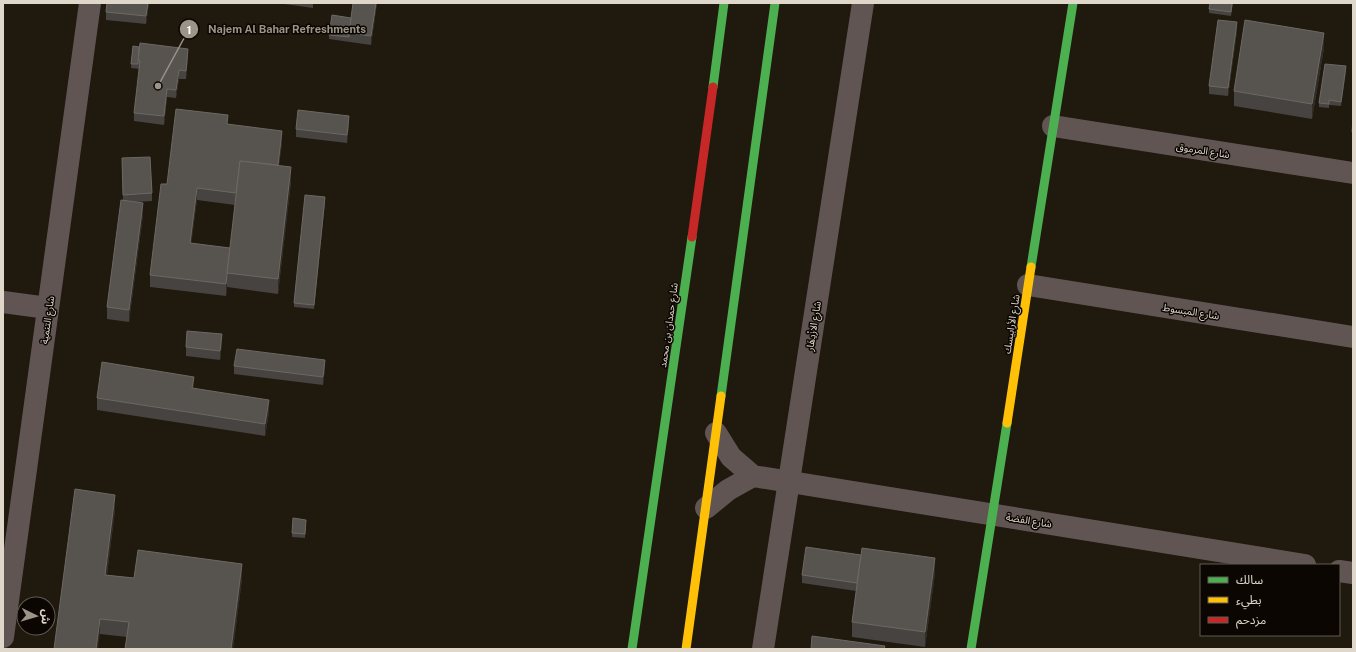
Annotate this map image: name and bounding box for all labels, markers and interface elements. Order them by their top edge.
callout: Najem Al Bahar Refreshments [179,18,374,41]
text: 1 [186,23,192,37]
text: Najem Al Bahar Refreshments [208,23,366,35]
street label: شارع المرموق [1175,140,1231,162]
street label: شارع حمدان بن محمد [656,282,682,369]
street label: شارع الأرابيسك [1000,293,1024,355]
street label: شارع التنمية [38,295,58,345]
street label: شارع الازْدِهَار [803,300,825,353]
street label: شارع المبسوط [1161,301,1220,323]
street label: شارع الفضة [1005,510,1053,532]
legend [1200,564,1340,636]
text: سالك [1236,573,1263,587]
text: بطيء [1236,593,1262,610]
north arrow [16,596,56,636]
text: ش [38,609,53,625]
text: مزدحم [1236,613,1266,629]

